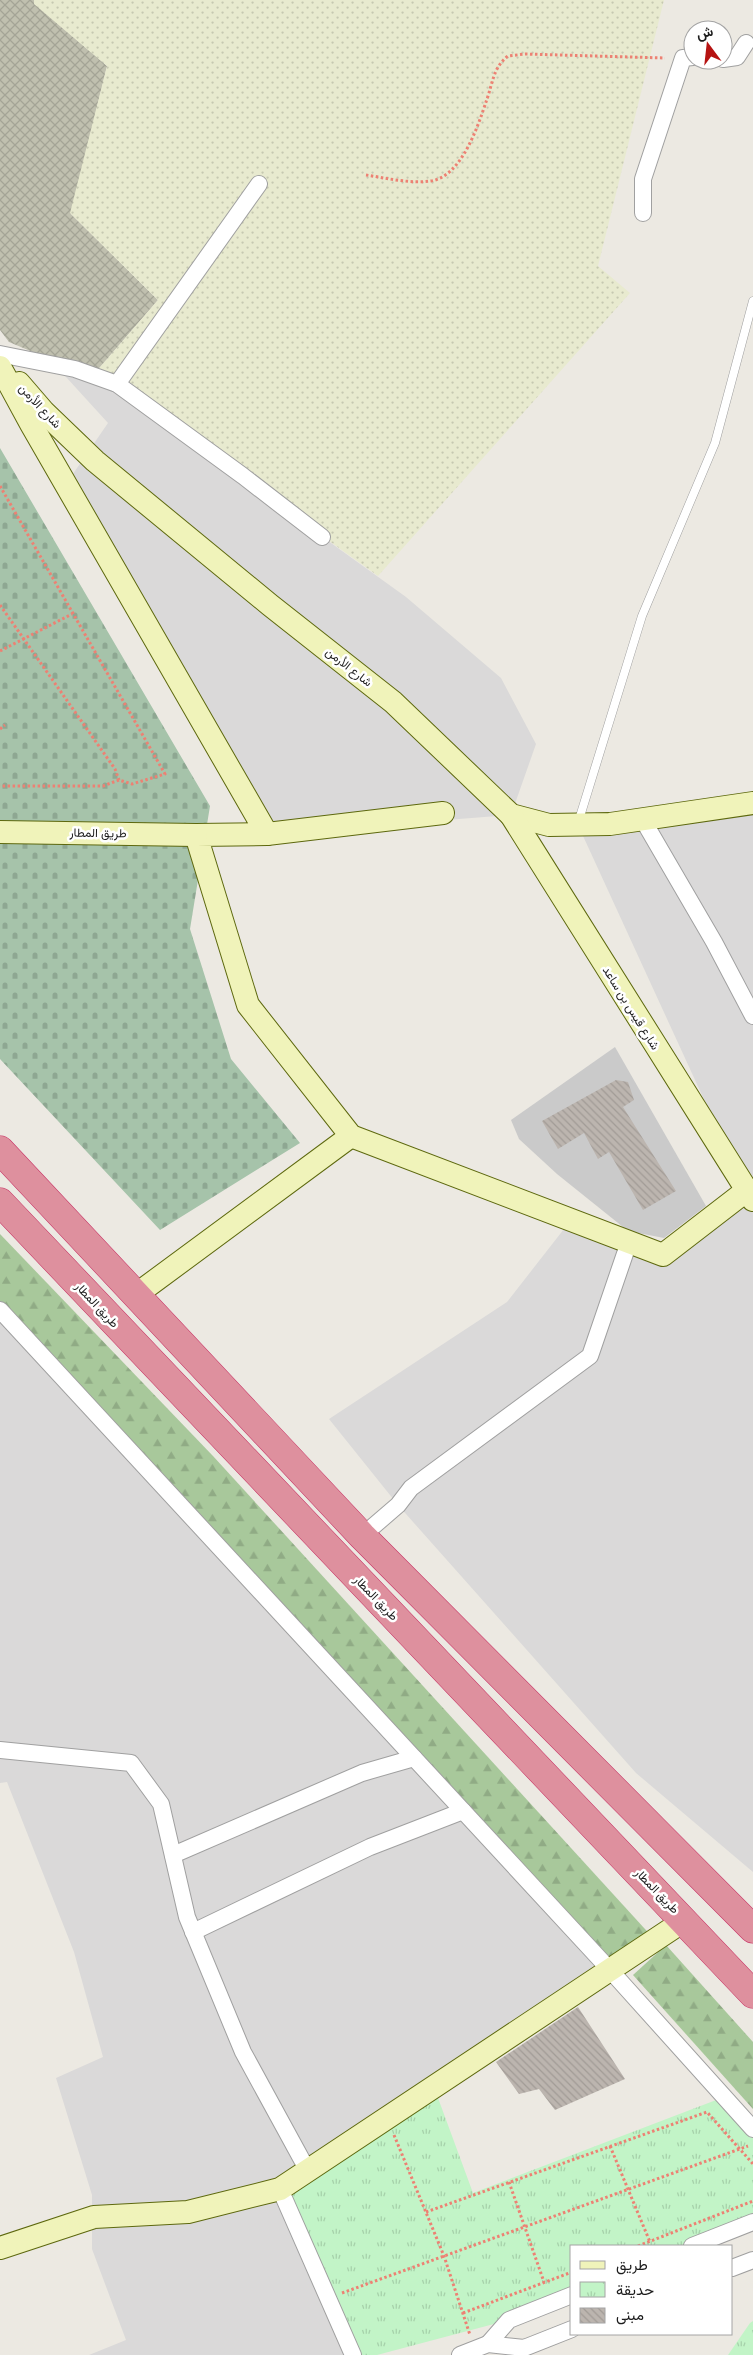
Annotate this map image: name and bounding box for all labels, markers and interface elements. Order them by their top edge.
north arrow [683,20,733,70]
text: ش [694,22,715,43]
street label: شارع الأرمن [15,380,65,432]
street label: شارع الأرمن [322,644,376,691]
street label: طريق المطار [68,824,127,841]
street label: شارع قيس بن ساعد [598,963,663,1053]
street label: طريق المطار [71,1278,122,1331]
street label: طريق المطار [350,1571,402,1624]
street label: طريق المطار [631,1864,683,1917]
legend [570,2245,733,2335]
text: طريق [616,2255,648,2275]
text: حديقة [616,2280,654,2299]
text: مبنى [616,2305,644,2325]

